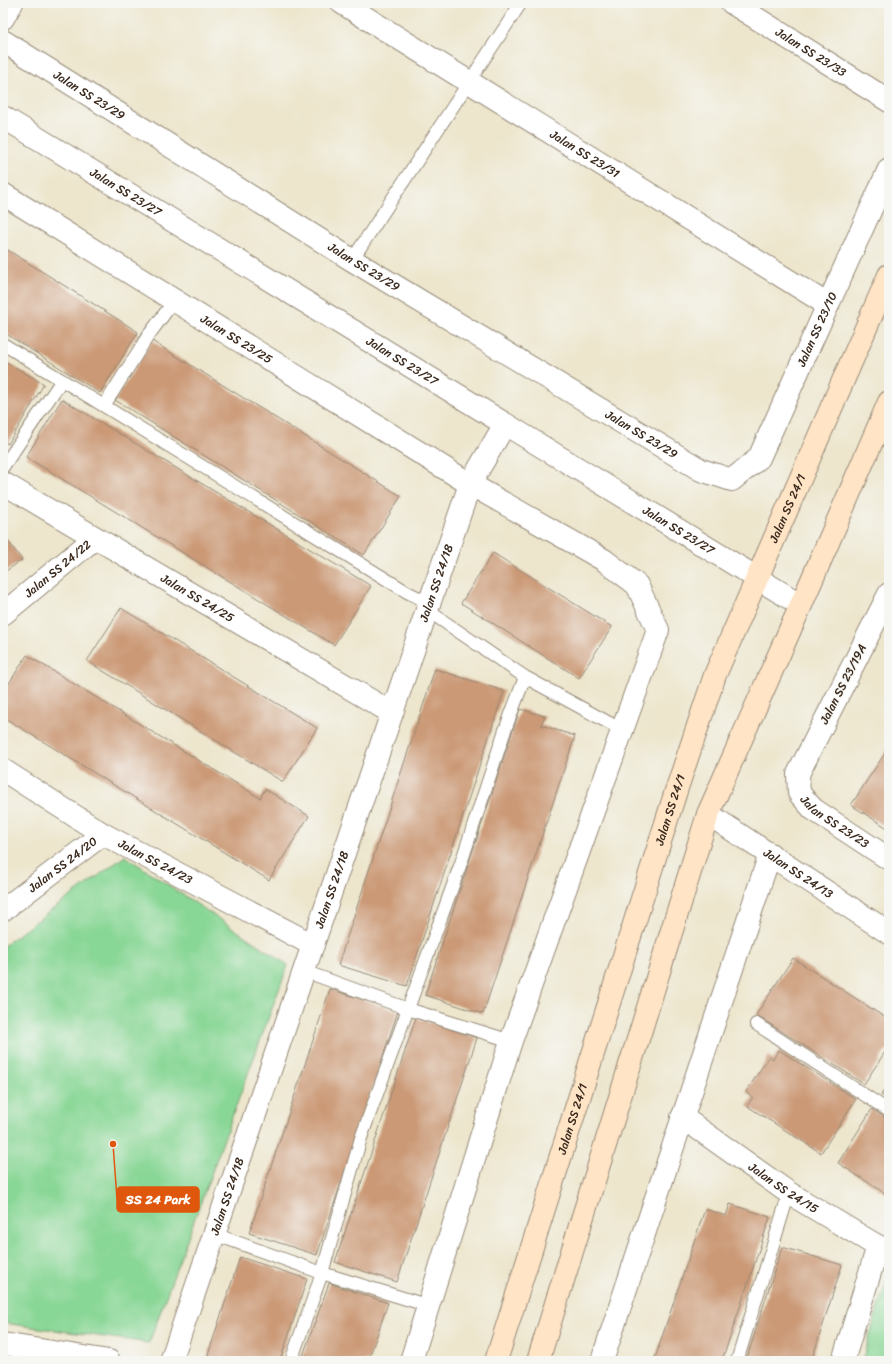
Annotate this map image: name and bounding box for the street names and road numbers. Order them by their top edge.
street label: Jalan SS 23/33 [770,21,851,83]
street label: Jalan SS 23/29 [48,64,130,126]
street label: Jalan SS 23/31 [545,123,624,184]
street label: Jalan SS 23/27 [85,161,167,223]
street label: Jalan SS 23/29 [323,236,405,298]
street label: Jalan SS 23/10 [790,288,844,371]
street label: Jalan SS 23/25 [195,308,277,370]
street label: Jalan SS 23/27 [361,330,444,392]
street label: Jalan SS 23/29 [600,403,682,465]
street label: Jalan SS 24/1 [762,470,812,547]
street label: Jalan SS 23/27 [637,499,720,561]
street label: Jalan SS 24/22 [18,534,96,604]
street label: Jalan SS 24/18 [413,541,460,626]
street label: Jalan SS 24/25 [156,567,239,628]
street label: Jalan SS 23/19A [813,640,873,729]
street label: Jalan SS 24/1 [648,771,692,849]
street label: Jalan SS 23/23 [794,789,874,854]
street label: Jalan SS 24/20 [22,831,103,899]
street label: Jalan SS 24/23 [113,832,197,891]
street label: Jalan SS 24/13 [758,842,838,905]
street label: Jalan SS 24/18 [308,848,355,932]
street label: Jalan SS 24/1 [551,1080,594,1158]
street label: Jalan SS 24/18 [203,1155,251,1239]
street label: Jalan SS 24/15 [743,1156,823,1219]

